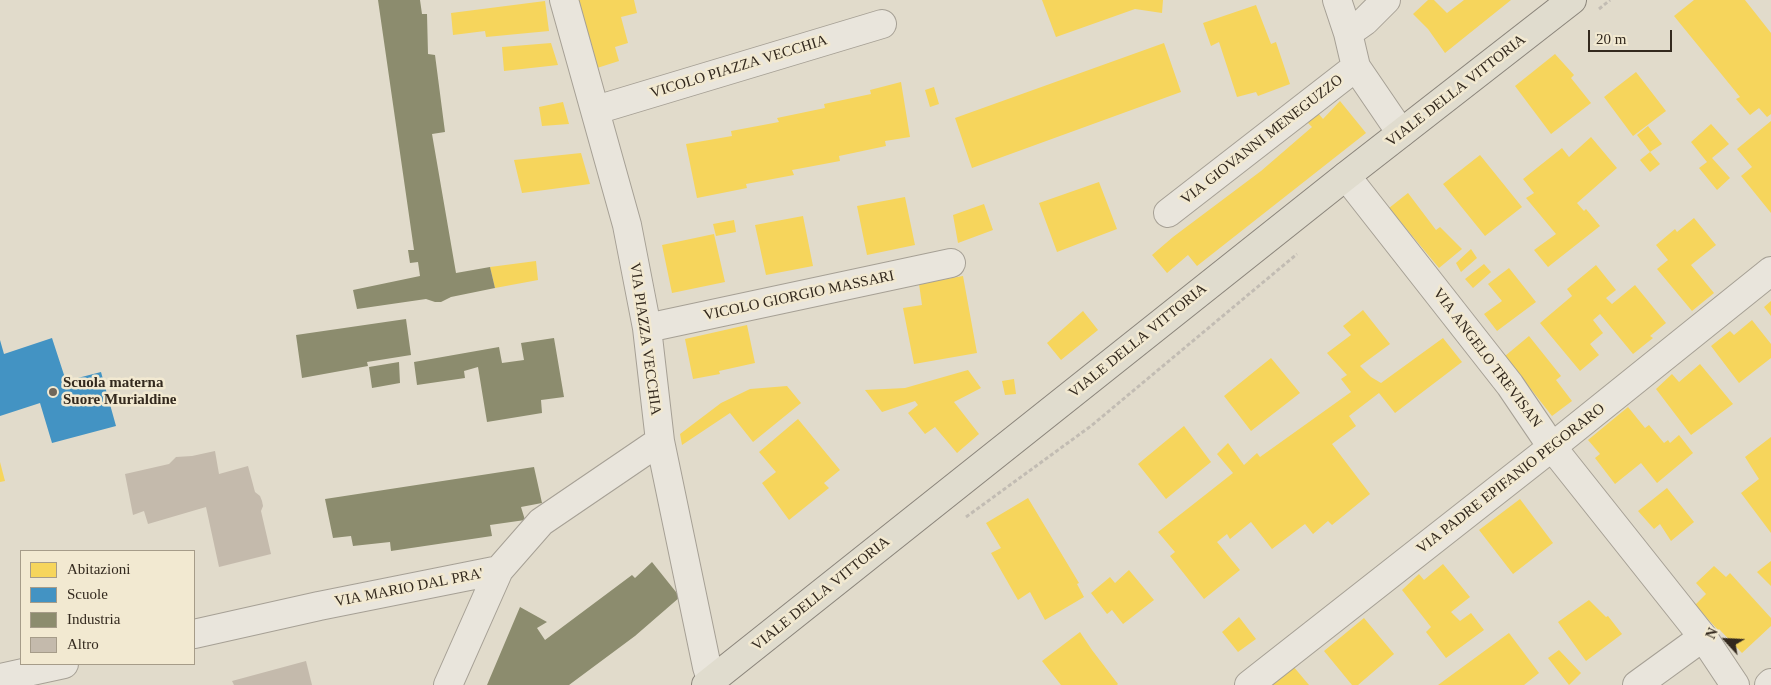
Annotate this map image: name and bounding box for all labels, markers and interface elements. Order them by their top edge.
scale bar [1591,20,1675,52]
street label: VICOLO PIAZZA VECCHIA [648,31,830,103]
street label: VIALE DELLA VITTORIA [1383,31,1529,151]
text: 20 m [1596,31,1626,47]
street label: VIA GIOVANNI MENEGUZZO [1177,71,1347,209]
street label: VIA PIAZZA VECCHIA [625,261,665,417]
street label: VICOLO GIORGIO MASSARI [702,267,896,325]
street label: VIALE DELLA VITTORIA [1065,280,1211,402]
street label: VIA ANGELO TREVISAN [1429,285,1545,431]
place label: Scuola materna Suore Murialdine [63,374,176,409]
marker: Scuola materna Suore Murialdine [47,386,59,398]
street label: VIA PADRE EPIFANIO PEGORARO [1413,400,1609,558]
street label: VIALE DELLA VITTORIA [748,533,894,655]
legend [20,550,195,665]
text: Abitazioni [67,561,130,577]
street label: VIA MARIO DAL PRA' [333,565,485,611]
text: Scuole [67,586,108,602]
text: Industria [67,611,120,627]
north arrow [1701,615,1751,665]
text: N [1703,626,1721,641]
text: Altro [67,636,99,652]

